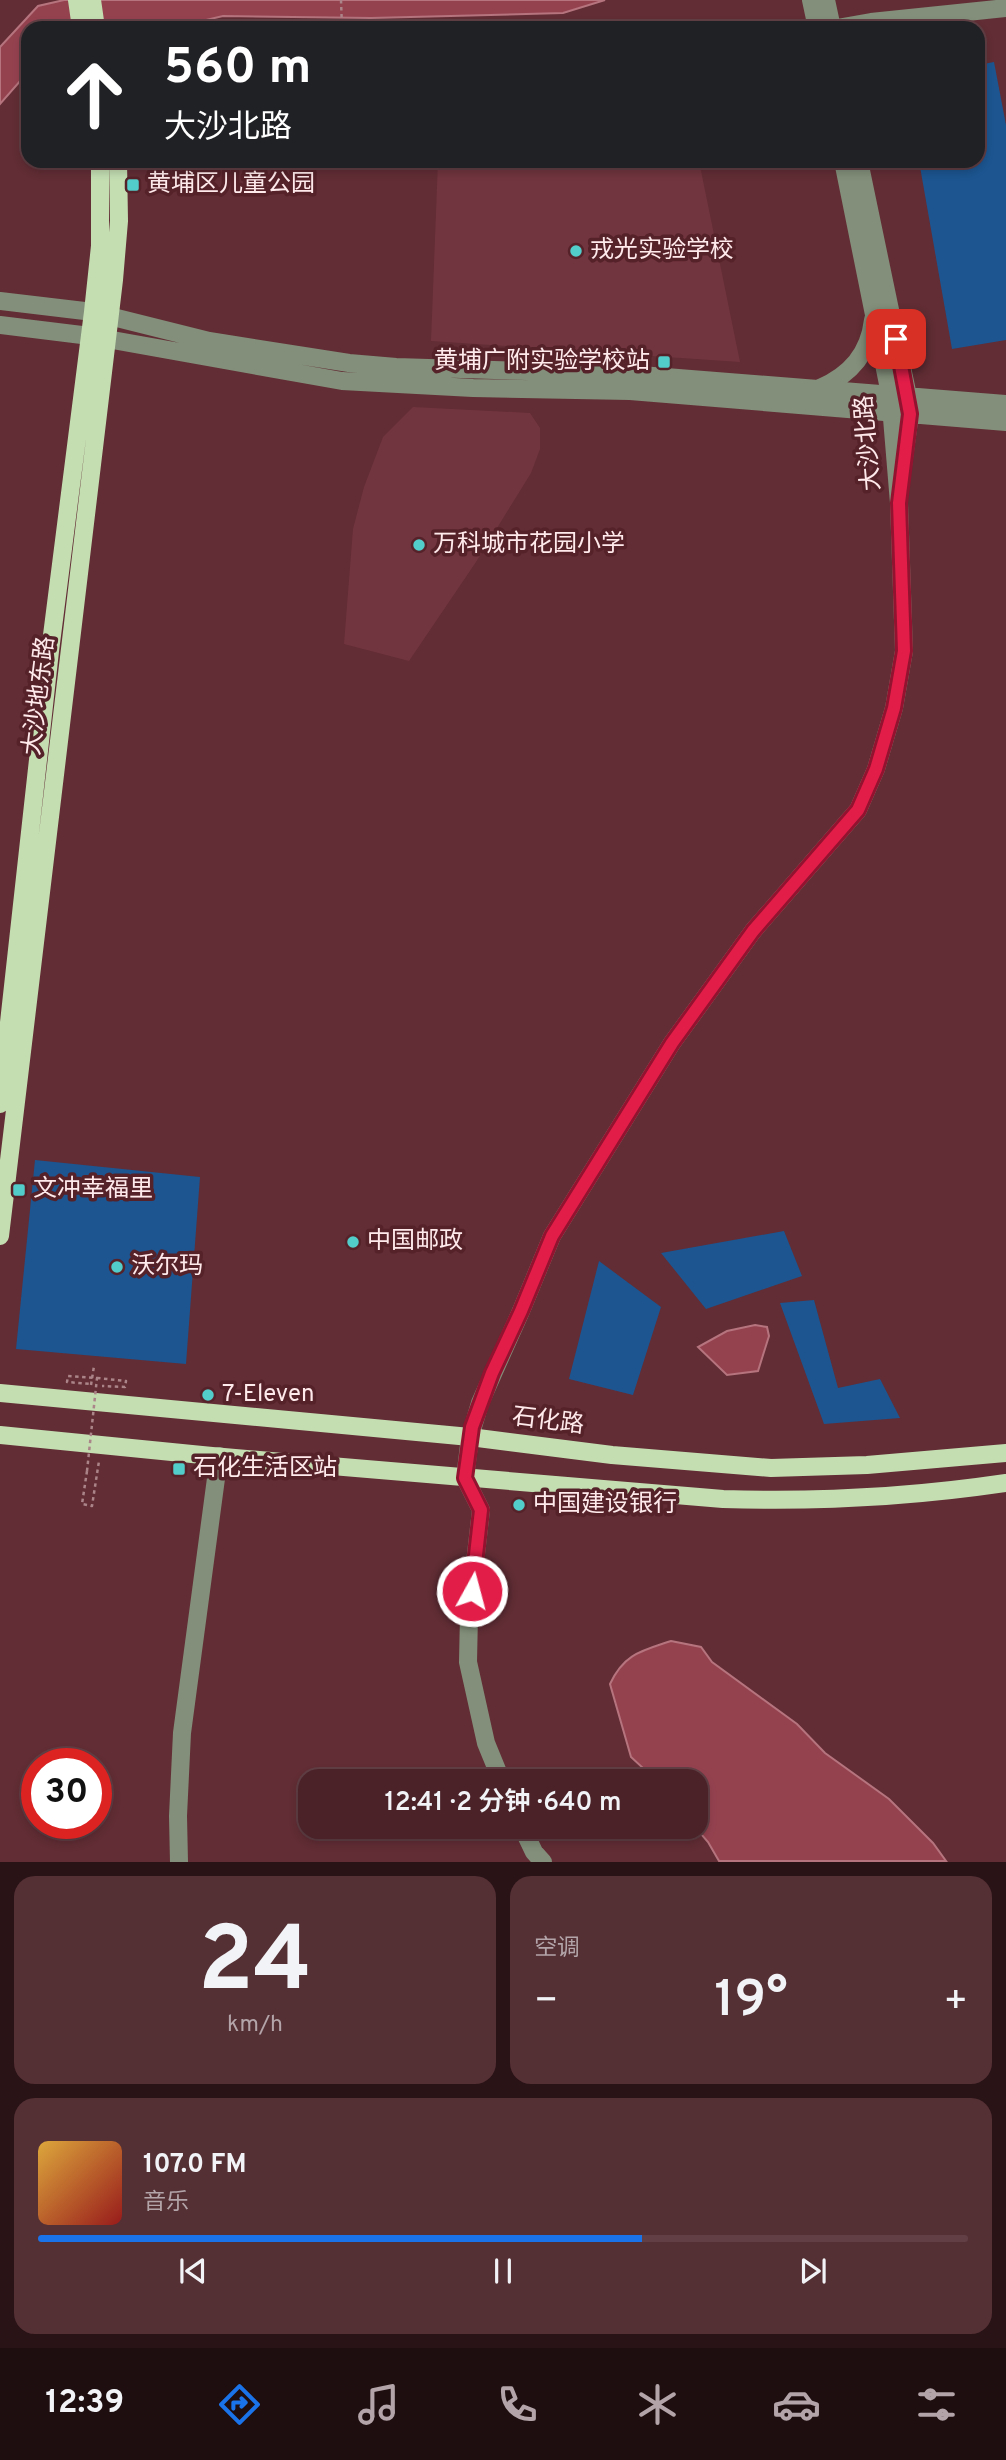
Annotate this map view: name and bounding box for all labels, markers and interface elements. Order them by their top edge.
text: 560 m [164,39,311,101]
icon: ahead [49,49,140,140]
text: 大沙北路 [164,109,292,149]
place label: 黄埔区儿童公园 [147,170,315,200]
marker: 黄埔区儿童公园 [125,177,141,193]
place label: 戎光实验学校 [590,236,734,266]
marker: 戎光实验学校 [568,243,584,259]
pin [866,309,926,369]
icon: arrive [877,320,915,358]
place label: 黄埔广附实验学校站 [434,347,650,377]
marker: 黄埔广附实验学校站 [656,354,672,370]
street label: 大沙北路 [850,394,888,492]
place label: 万科城市花园小学 [433,530,625,560]
marker: 万科城市花园小学 [411,537,427,553]
street label: 大沙地东路 [18,635,62,757]
place label: 文冲幸福里 [33,1175,153,1205]
marker: 文冲幸福里 [11,1182,27,1198]
place label: 中国邮政 [367,1227,463,1257]
marker: 中国邮政 [345,1234,361,1250]
place label: 沃尔玛 [131,1252,203,1282]
marker: 沃尔玛 [109,1259,125,1275]
place label: 7-Eleven [222,1380,315,1410]
marker: 7-Eleven [200,1387,216,1403]
street label: 石化路 [510,1403,586,1441]
place label: 石化生活区站 [193,1454,337,1484]
marker: 石化生活区站 [171,1461,187,1477]
place label: 中国建设银行 [533,1490,677,1520]
marker: 中国建设银行 [511,1497,527,1513]
position arrow [435,1554,509,1628]
speed limit sign: 30 [21,1748,112,1839]
text: 12:41 · 2 分钟 · 640 m [385,1787,621,1820]
text: 24 [198,1908,312,2023]
text: 空调 [534,1935,580,1964]
text: 19° [714,1969,788,2035]
text: − [534,1978,559,2027]
text: + [943,1978,968,2027]
text: km/h [227,2011,283,2040]
text: 107.0 FM [143,2149,247,2182]
text: 音乐 [143,2189,189,2218]
icon: previous [174,2252,212,2290]
icon: pause [484,2252,522,2290]
icon: next [794,2252,832,2290]
icon: directions [215,2380,264,2429]
icon: music [354,2380,403,2429]
icon: phone [493,2380,542,2429]
icon: climate [633,2380,682,2429]
icon: car [772,2380,821,2429]
icon: filters [912,2380,961,2429]
text: 12:39 [45,2384,124,2424]

